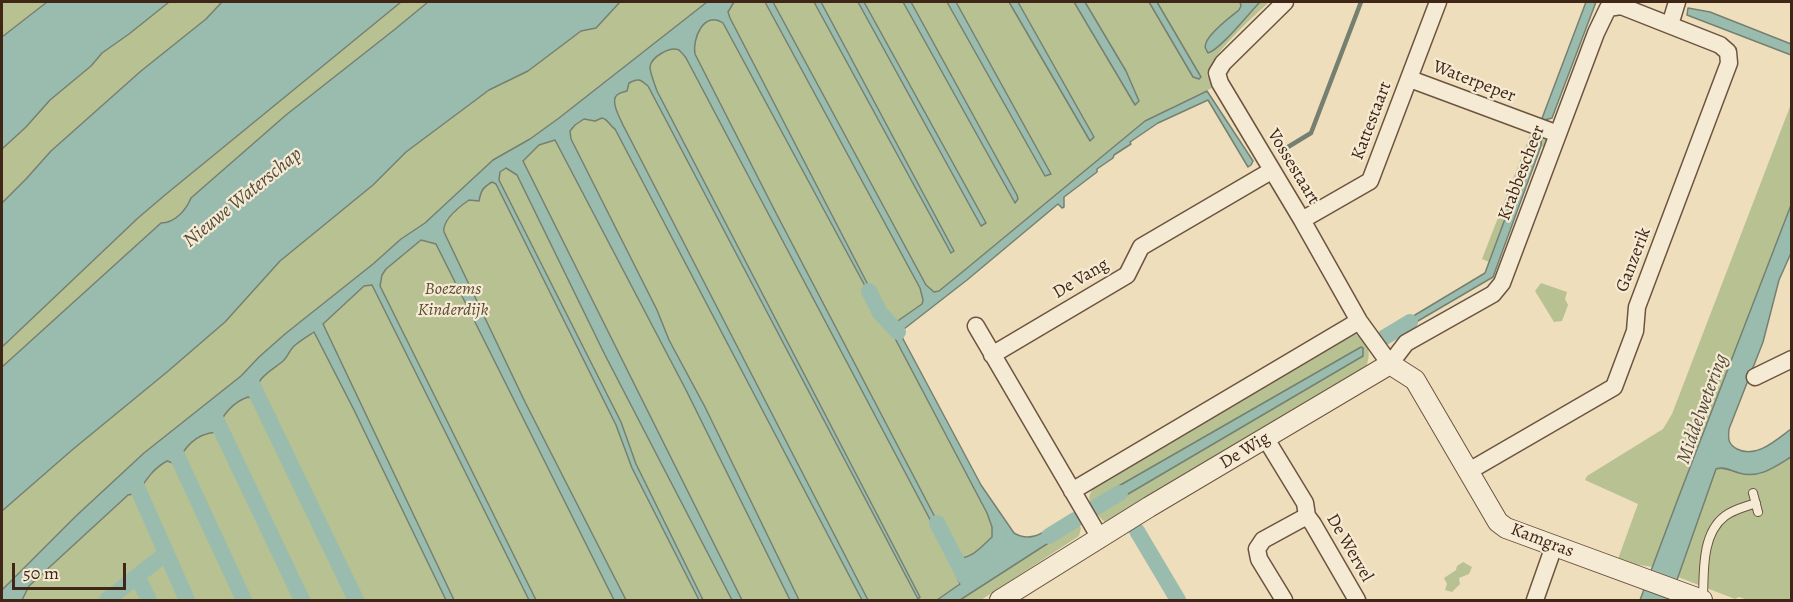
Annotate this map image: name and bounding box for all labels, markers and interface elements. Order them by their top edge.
street label: Waterpeper [1430,56,1518,108]
street label: Kattestaart [1347,79,1397,163]
street label: Krabbescheer [1494,122,1550,224]
street label: Vossestaart [1262,125,1324,209]
water label: Nieuwe Waterschap [179,143,307,253]
street label: Ganzerik [1612,225,1656,295]
street label: De Vang [1049,254,1113,304]
park label: Boezems Kinderdijk [418,279,488,322]
water label: Middelwetering [1672,351,1734,467]
street label: De Wig [1216,428,1274,474]
street label: De Wervel [1321,510,1377,586]
street label: Kamgras [1507,519,1577,563]
scale bar [15,551,129,589]
text: 50 m [23,561,59,585]

